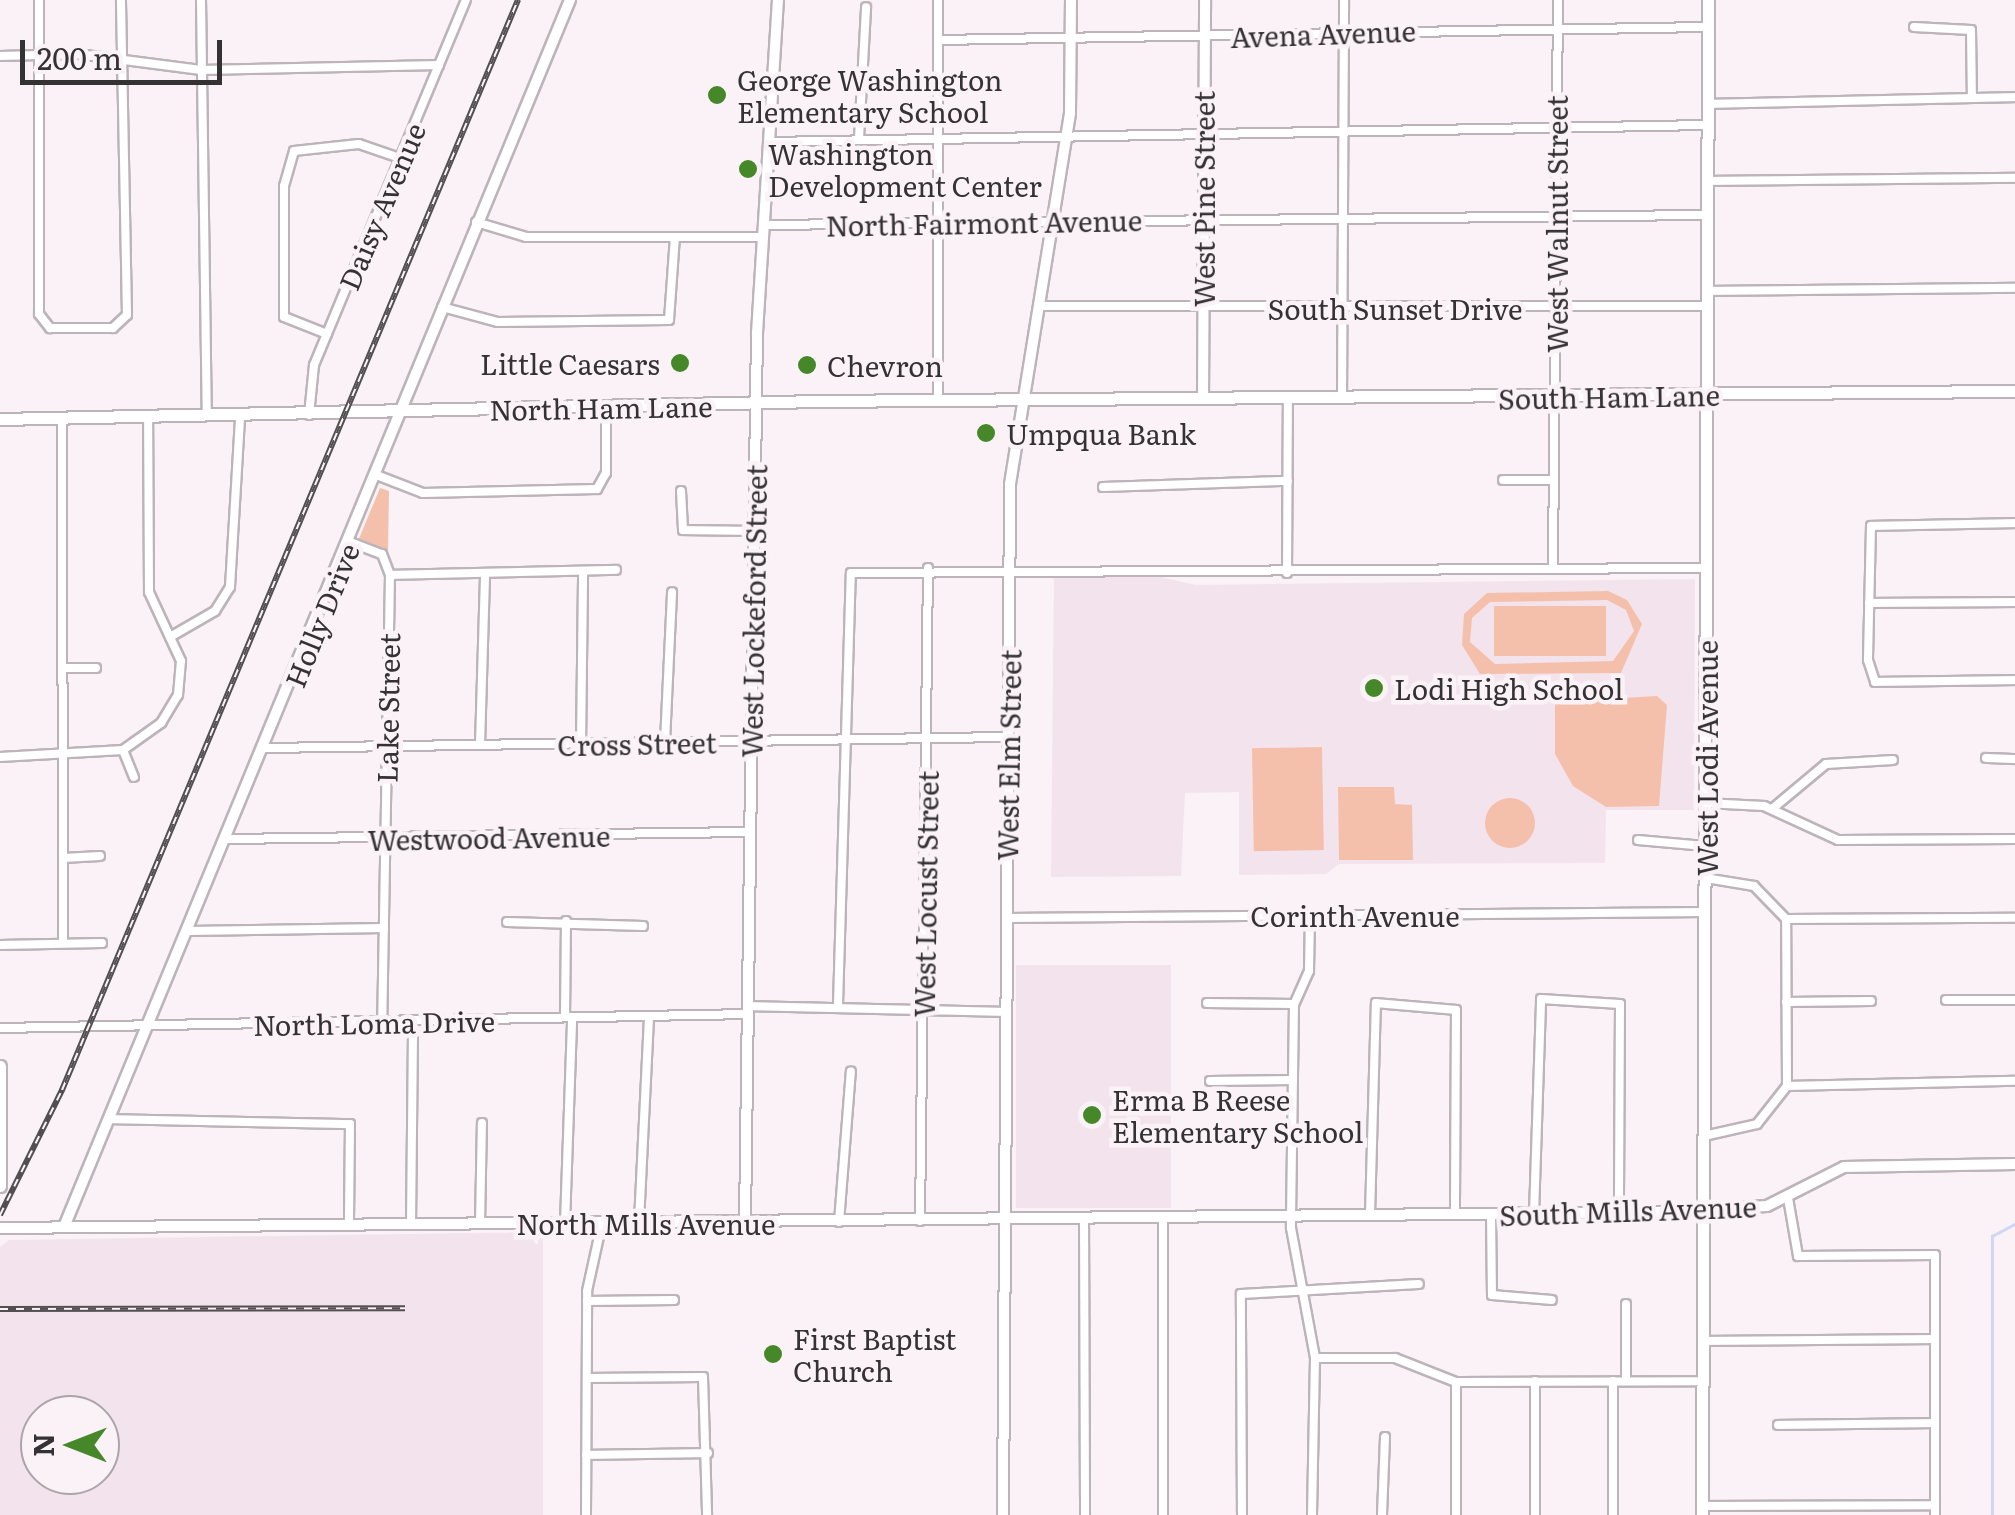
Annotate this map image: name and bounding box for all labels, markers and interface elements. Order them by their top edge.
street label: Avena Avenue [1230,13,1416,53]
scale bar [25,20,228,82]
text: 200 m [37,35,122,79]
place label: George Washington Elementary School [737,62,1003,128]
marker: George Washington Elementary School [706,84,728,106]
street label: West Pine Street [1186,91,1220,307]
street label: West Walnut Street [1539,95,1573,353]
street label: Daisy Avenue [331,117,431,295]
place label: Washington Development Center [768,136,1042,202]
marker: Washington Development Center [737,158,759,180]
street label: North Fairmont Avenue [825,202,1143,242]
street label: South Sunset Drive [1267,291,1523,325]
place label: Little Caesars [480,346,660,380]
place label: Chevron [827,348,943,382]
marker: Little Caesars [669,352,691,374]
marker: Chevron [796,354,818,376]
street label: South Ham Lane [1498,377,1720,415]
street label: North Ham Lane [489,388,713,426]
place label: Umpqua Bank [1006,416,1196,450]
marker: Umpqua Bank [975,422,997,444]
street label: West Lockeford Street [734,464,772,758]
street label: Holly Drive [277,538,365,692]
street label: Lake Street [369,633,405,783]
street label: West Lodi Avenue [1689,640,1723,876]
street label: West Elm Street [989,649,1027,861]
place label: Lodi High School [1394,671,1623,705]
marker: Lodi High School [1363,677,1385,699]
street label: Cross Street [557,725,717,761]
street label: West Locust Street [906,770,944,1018]
street label: Westwood Avenue [367,818,611,856]
street label: Corinth Avenue [1250,898,1460,932]
street label: North Loma Drive [253,1003,495,1041]
place label: Erma B Reese Elementary School [1112,1082,1363,1148]
marker: Erma B Reese Elementary School [1081,1104,1103,1126]
street label: South Mills Avenue [1499,1189,1757,1231]
street label: North Mills Avenue [516,1206,776,1240]
place label: First Baptist Church [793,1321,956,1387]
marker: First Baptist Church [762,1343,784,1365]
north arrow [20,1395,120,1495]
text: N [21,1433,63,1457]

